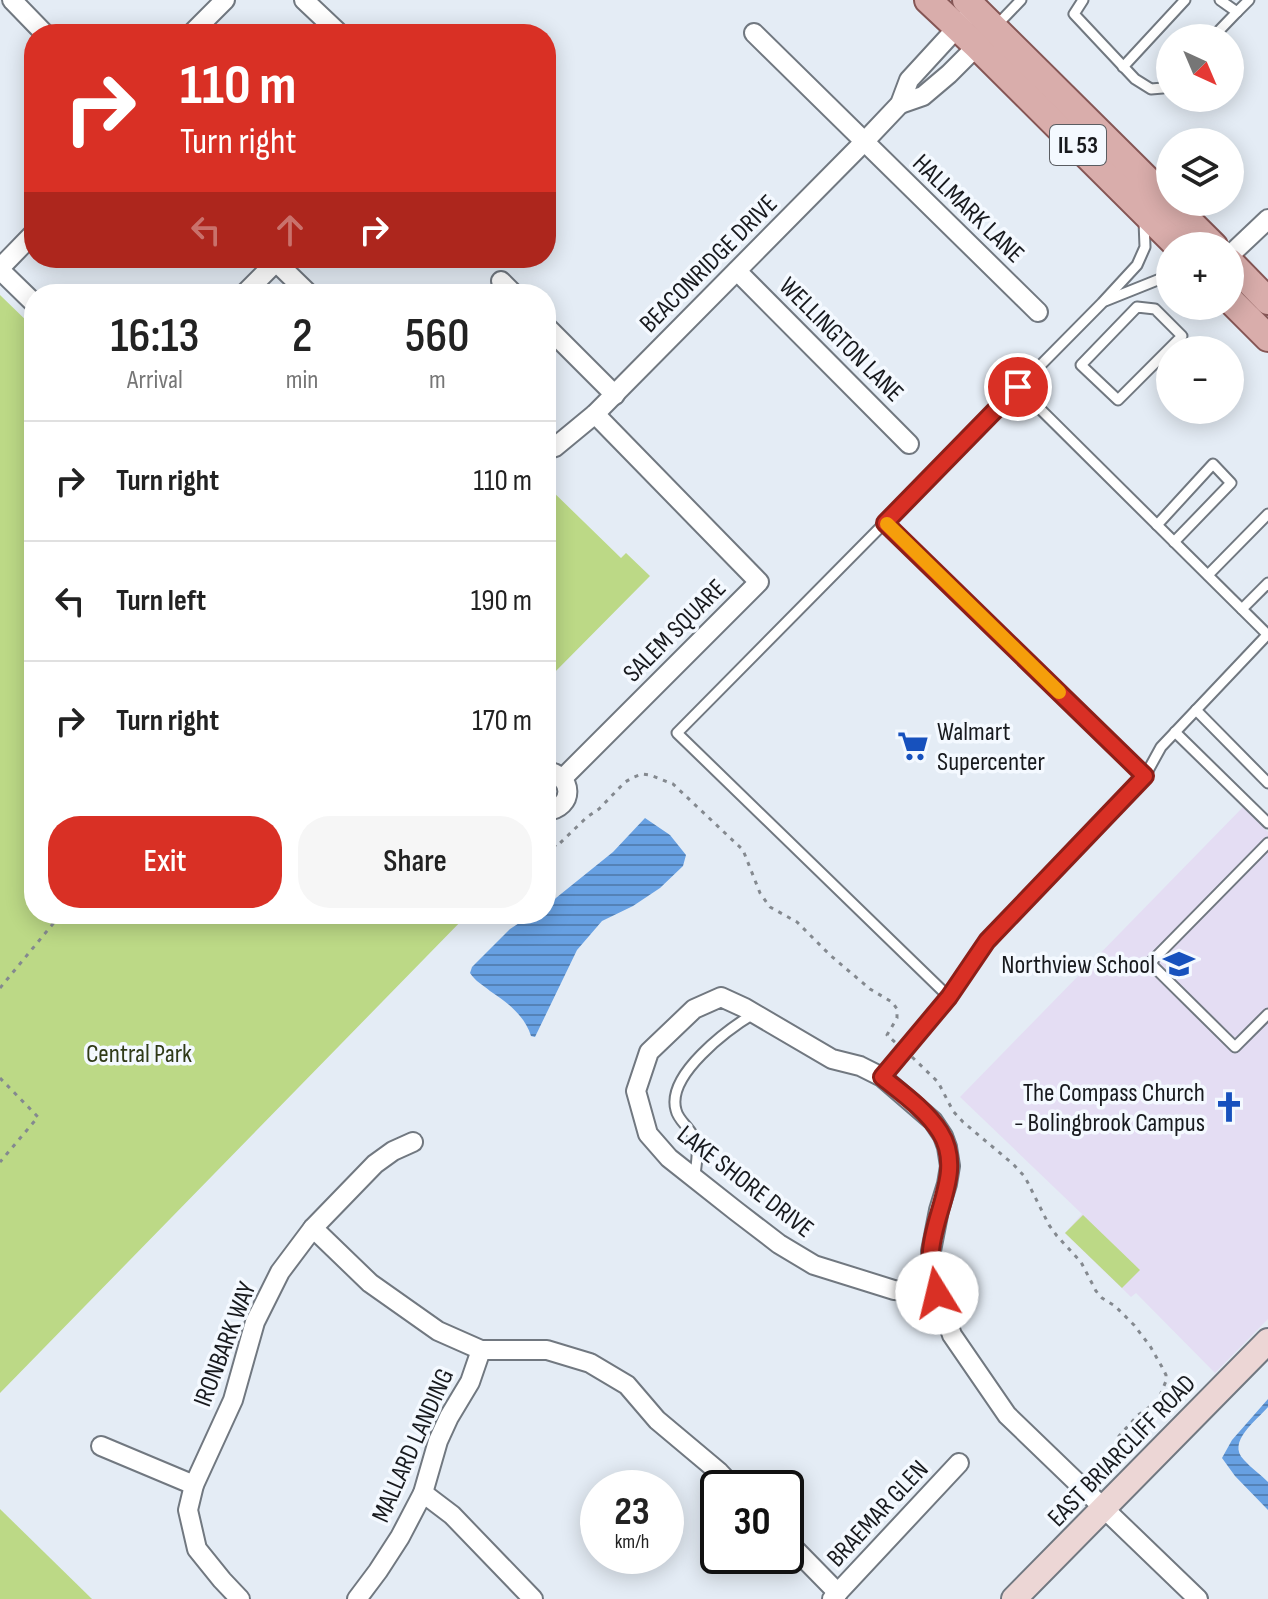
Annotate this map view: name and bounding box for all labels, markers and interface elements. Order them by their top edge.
north arrow [1156,24,1244,112]
map controls [1156,24,1244,424]
text: 110 m [180,53,296,120]
icon: right [48,56,152,160]
text: Turn right [180,121,297,164]
road number: IL 53 [1050,125,1106,165]
button: layers [1156,128,1244,216]
street label: HALLMARK LANE [906,148,1030,270]
street label: BEACONRIDGE DRIVE [634,189,784,339]
icon: left [184,208,228,252]
icon: ahead [268,208,312,252]
icon: right [352,208,396,252]
button: + [1156,232,1244,320]
street label: WELLINGTON LANE [772,271,910,409]
text: 16:13 [111,308,199,365]
text: 2 [292,308,312,365]
text: 560 [405,308,469,365]
button: − [1156,336,1244,424]
pin [984,353,1052,421]
text: Arrival [127,365,183,396]
text: min [286,365,319,396]
text: m [429,365,446,396]
icon: arrive [996,365,1040,409]
icon: right [48,459,92,503]
text: Turn right [116,463,219,499]
text: 110 m [474,463,532,499]
street label: SALEM SQUARE [617,573,733,689]
icon: left [48,579,92,623]
text: Turn left [116,583,206,619]
text: 190 m [471,583,532,619]
icon: right [48,699,92,743]
text: Turn right [116,703,219,739]
text: 170 m [472,703,532,739]
place label: Walmart Supercenter [937,717,1045,778]
supermarket icon: Walmart Supercenter [896,729,930,763]
button: Exit [48,816,282,908]
button: Share [298,816,532,908]
school or university icon: Northview School [1162,947,1196,981]
place label: Northview School [1001,950,1155,981]
park label: Central Park [86,1039,192,1070]
place label: The Compass Church - Bolingbrook Campus [1014,1078,1205,1139]
church icon: The Compass Church - Bolingbrook Campus [1212,1090,1246,1124]
street label: LAKE SHORE DRIVE [671,1119,819,1245]
position arrow [895,1251,979,1335]
street label: IRONBARK WAY [187,1278,263,1411]
street label: MALLARD LANDING [366,1364,461,1527]
street label: EAST BRIARCLIFF ROAD [1042,1368,1203,1534]
street label: BRAEMAR GLEN [821,1454,935,1574]
speed limit sign: 30 [700,1470,804,1574]
text: 23 [614,1488,650,1536]
text: km/h [615,1530,649,1554]

